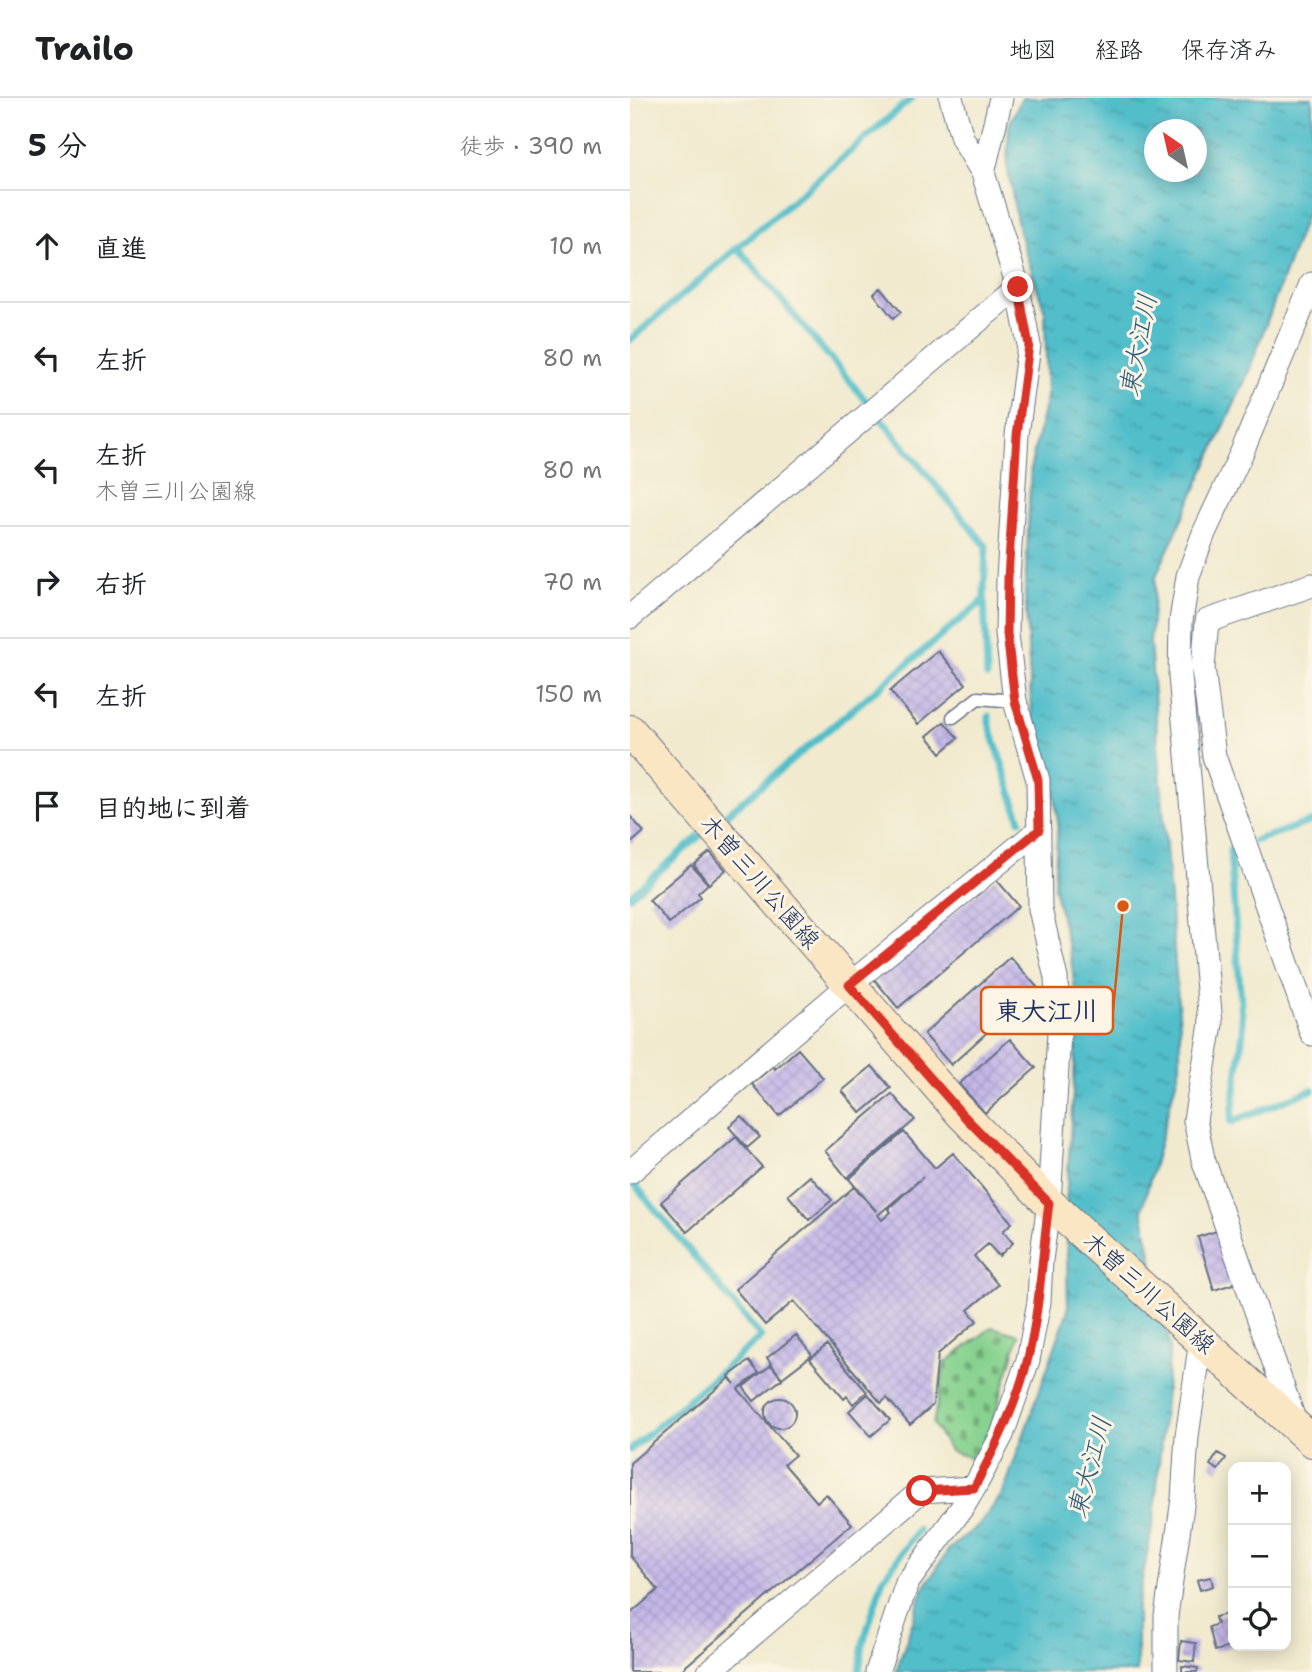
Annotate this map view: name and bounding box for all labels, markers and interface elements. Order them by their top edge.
text: Trailo [35,26,134,71]
text: 地図 [1009,34,1057,66]
text: 経路 [1095,34,1143,66]
text: 保存済み [1181,34,1277,66]
north arrow [1144,119,1207,182]
text: 5 分 [28,125,87,166]
text: 徒歩 · 390 m [459,131,602,161]
icon: ahead [28,227,66,265]
text: 直進 [95,230,147,265]
text: 10 m [549,231,602,261]
route end [1002,271,1033,302]
water label: 東大江川 [1110,291,1165,399]
icon: left [28,339,66,377]
text: 左折 [95,342,147,377]
text: 80 m [543,343,602,373]
text: 左折 [95,437,147,472]
icon: left [28,451,66,489]
text: 80 m [543,455,602,485]
text: 木曽三川公園線 [95,476,256,506]
icon: right [28,563,66,601]
text: 右折 [95,566,147,601]
text: 70 m [543,567,602,597]
icon: left [28,675,66,713]
text: 左折 [95,678,147,713]
text: 150 m [535,679,602,709]
icon: arrive [28,787,66,825]
text: 目的地に到着 [95,790,251,825]
street label: 木曽三川公園線 [693,808,827,956]
callout: 東大江川 [981,987,1113,1034]
text: 東大江川 [995,993,1099,1028]
street label: 木曽三川公園線 [1076,1225,1222,1361]
water label: 東大江川 [1058,1412,1119,1522]
map controls [1228,1462,1291,1651]
button: + [1228,1462,1291,1525]
route start [906,1475,937,1506]
button: − [1228,1525,1291,1588]
button: locate [1228,1588,1291,1651]

